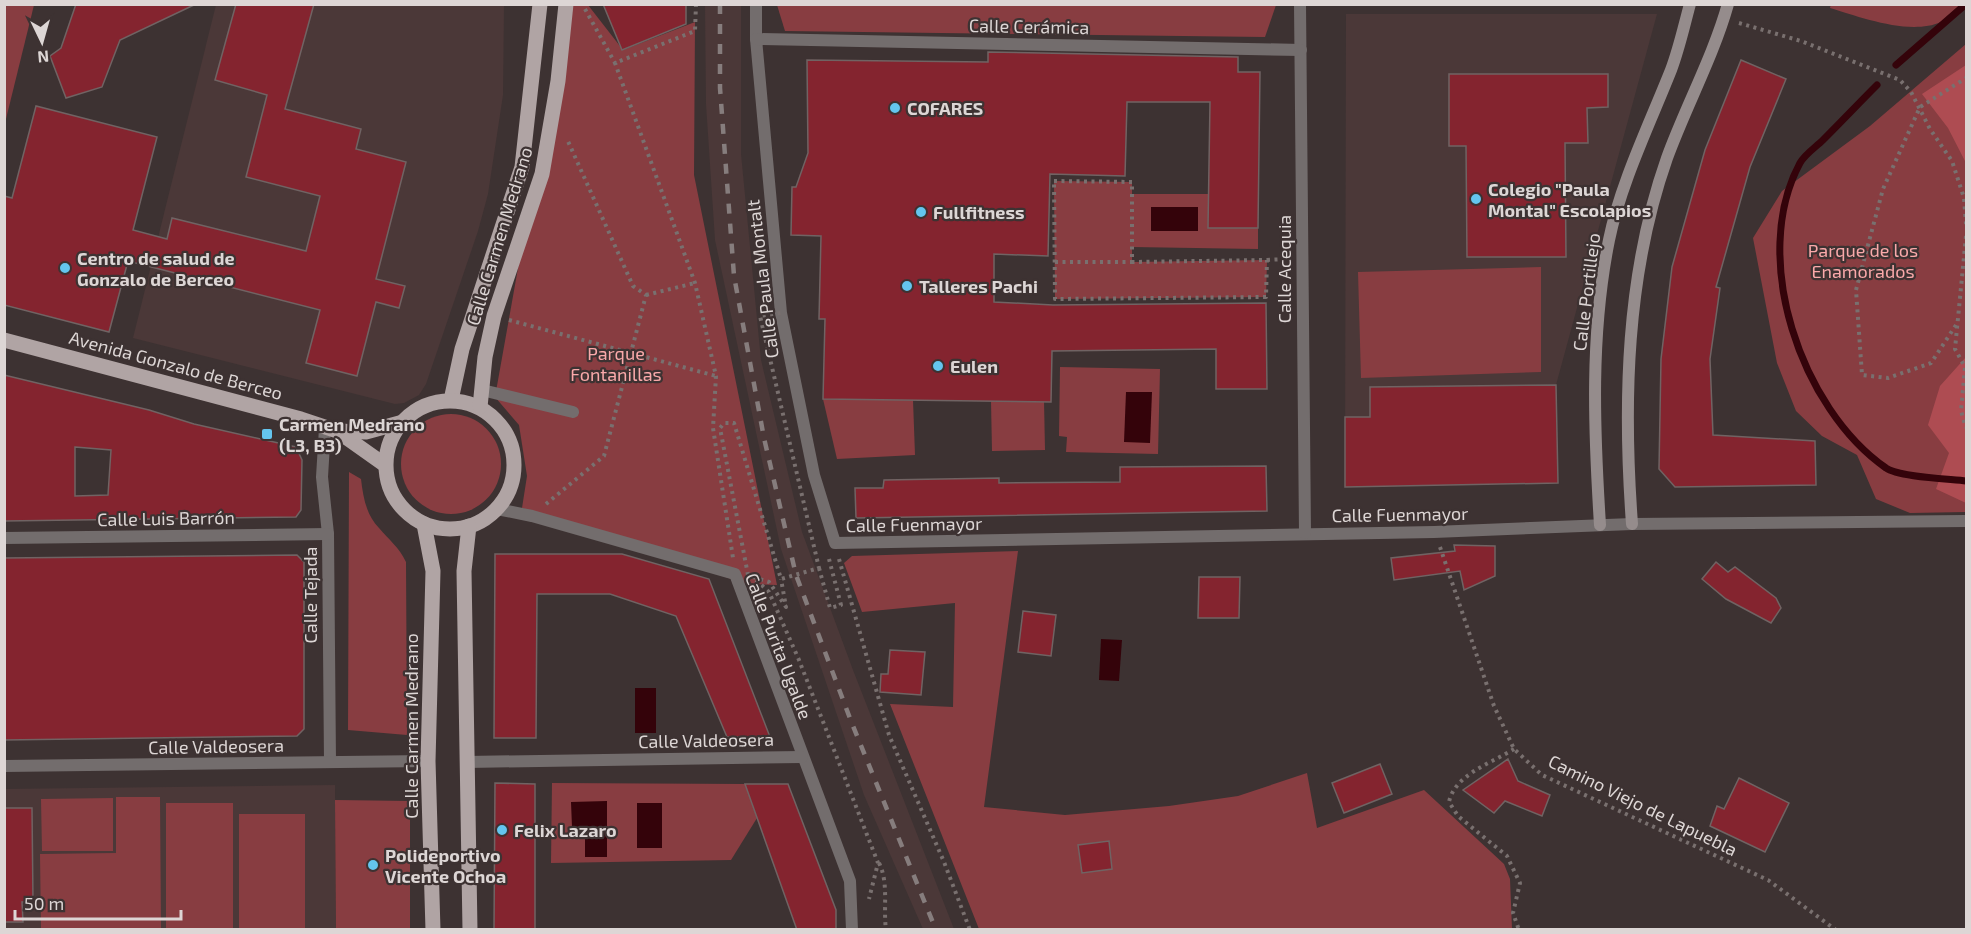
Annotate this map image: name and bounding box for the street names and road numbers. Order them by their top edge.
street label: Calle Cerámica [969,14,1089,38]
street label: Calle Carmen Medrano [461,144,537,328]
street label: Calle Paula Montalt [741,198,783,360]
street label: Calle Acequia [1273,215,1295,323]
street label: Calle Portillejo [1568,232,1604,352]
street label: Avenida Gonzalo de Berceo [67,326,285,404]
street label: Calle Fuenmayor [1331,502,1469,526]
street label: Calle Luis Barrón [97,506,235,530]
street label: Calle Fuenmayor [845,512,983,536]
street label: Calle Tejada [299,547,321,643]
street label: Calle Purita Ugalde [741,570,817,722]
street label: Calle Carmen Medrano [400,633,422,819]
street label: Calle Valdeosera [638,728,774,752]
street label: Calle Valdeosera [148,734,284,758]
street label: Camino Viejo de Lapuebla [1545,750,1741,860]

